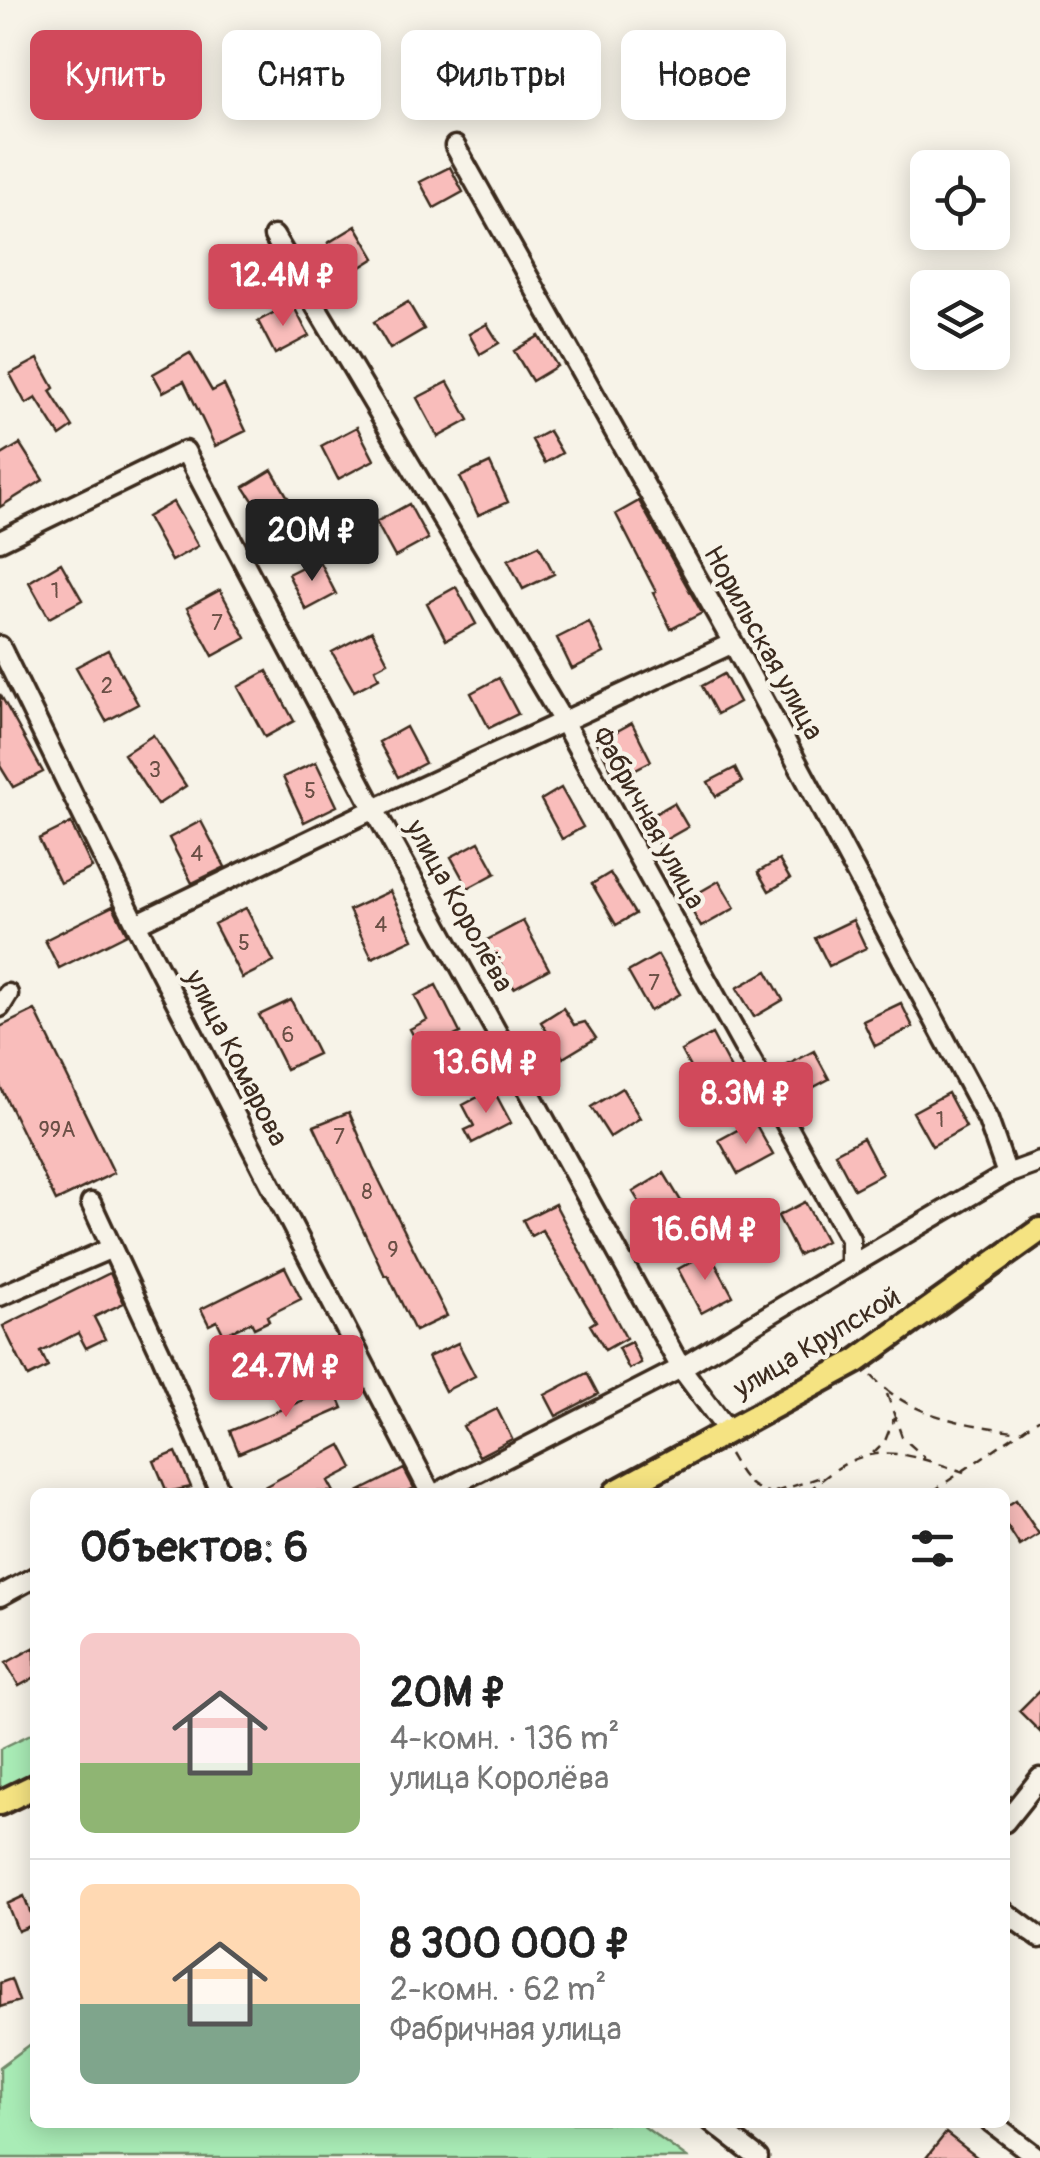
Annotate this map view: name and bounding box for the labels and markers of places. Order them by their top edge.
pin: 12.4M ₽ [191,244,375,329]
pin: 20M ₽ [242,499,382,584]
pin: 13.6M ₽ [394,1031,578,1116]
pin: 8.3M ₽ [665,1062,827,1147]
pin: 16.6M ₽ [613,1198,797,1283]
pin: 24.7M ₽ [194,1335,378,1420]

